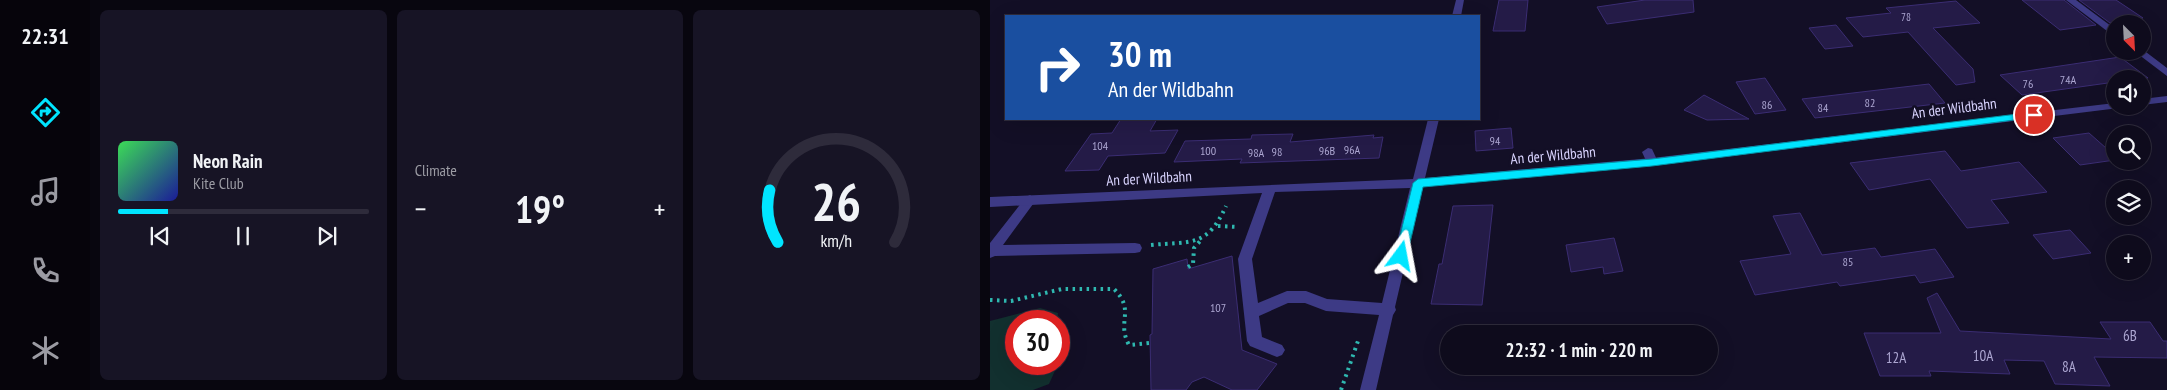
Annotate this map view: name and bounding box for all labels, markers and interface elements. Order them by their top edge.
house number: 78 [1901,10,1911,24]
north arrow [2106,15,2151,60]
map controls [2106,15,2151,280]
text: 22:31 [21,22,69,50]
text: 30 m [1108,31,1172,77]
icon: right [1025,35,1090,100]
button: sound [2106,70,2151,115]
house number: 74A [2060,72,2077,87]
text: An der Wildbahn [1108,75,1234,103]
house number: 76 [2023,76,2033,91]
street label: An der Wildbahn [1910,93,1998,123]
pin [2013,94,2055,136]
icon: directions [28,95,63,130]
house number: 82 [1865,95,1875,110]
house number: 86 [1762,97,1772,112]
house number: 84 [1818,100,1829,115]
icon: arrive [2020,101,2048,129]
button: search [2106,125,2151,170]
house number: 94 [1490,133,1501,148]
house number: 104 [1092,138,1109,153]
house number: 96A [1344,142,1361,157]
street label: An der Wildbahn [1510,142,1596,168]
house number: 100 [1200,143,1216,158]
house number: 96B [1319,143,1336,158]
house number: 98 [1272,144,1282,159]
house number: 98A [1248,145,1265,160]
text: Neon Rain [193,149,262,173]
text: Climate [415,160,457,180]
street label: An der Wildbahn [1106,166,1192,190]
text: 26 [812,168,862,235]
text: Kite Club [193,173,244,193]
icon: music [28,174,63,209]
button: layers [2106,180,2151,225]
text: 19° [515,184,565,233]
text: − [415,190,426,227]
text: + [654,190,665,227]
icon: previous [146,222,174,250]
icon: pause [229,222,257,250]
icon: next [313,222,341,250]
text: km/h [821,229,853,252]
position arrow [1374,229,1426,281]
button: + [2106,235,2151,280]
icon: phone [28,253,63,288]
house number: 85 [1843,254,1853,269]
house number: 107 [1210,300,1226,315]
speed limit sign: 30 [1005,310,1070,375]
house number: 6B [2123,326,2137,345]
icon: climate [28,333,63,368]
text: 22:32 · 1 min · 220 m [1506,338,1652,362]
house number: 10A [1973,346,1994,365]
house number: 12A [1886,348,1907,367]
house number: 8A [2062,357,2077,376]

